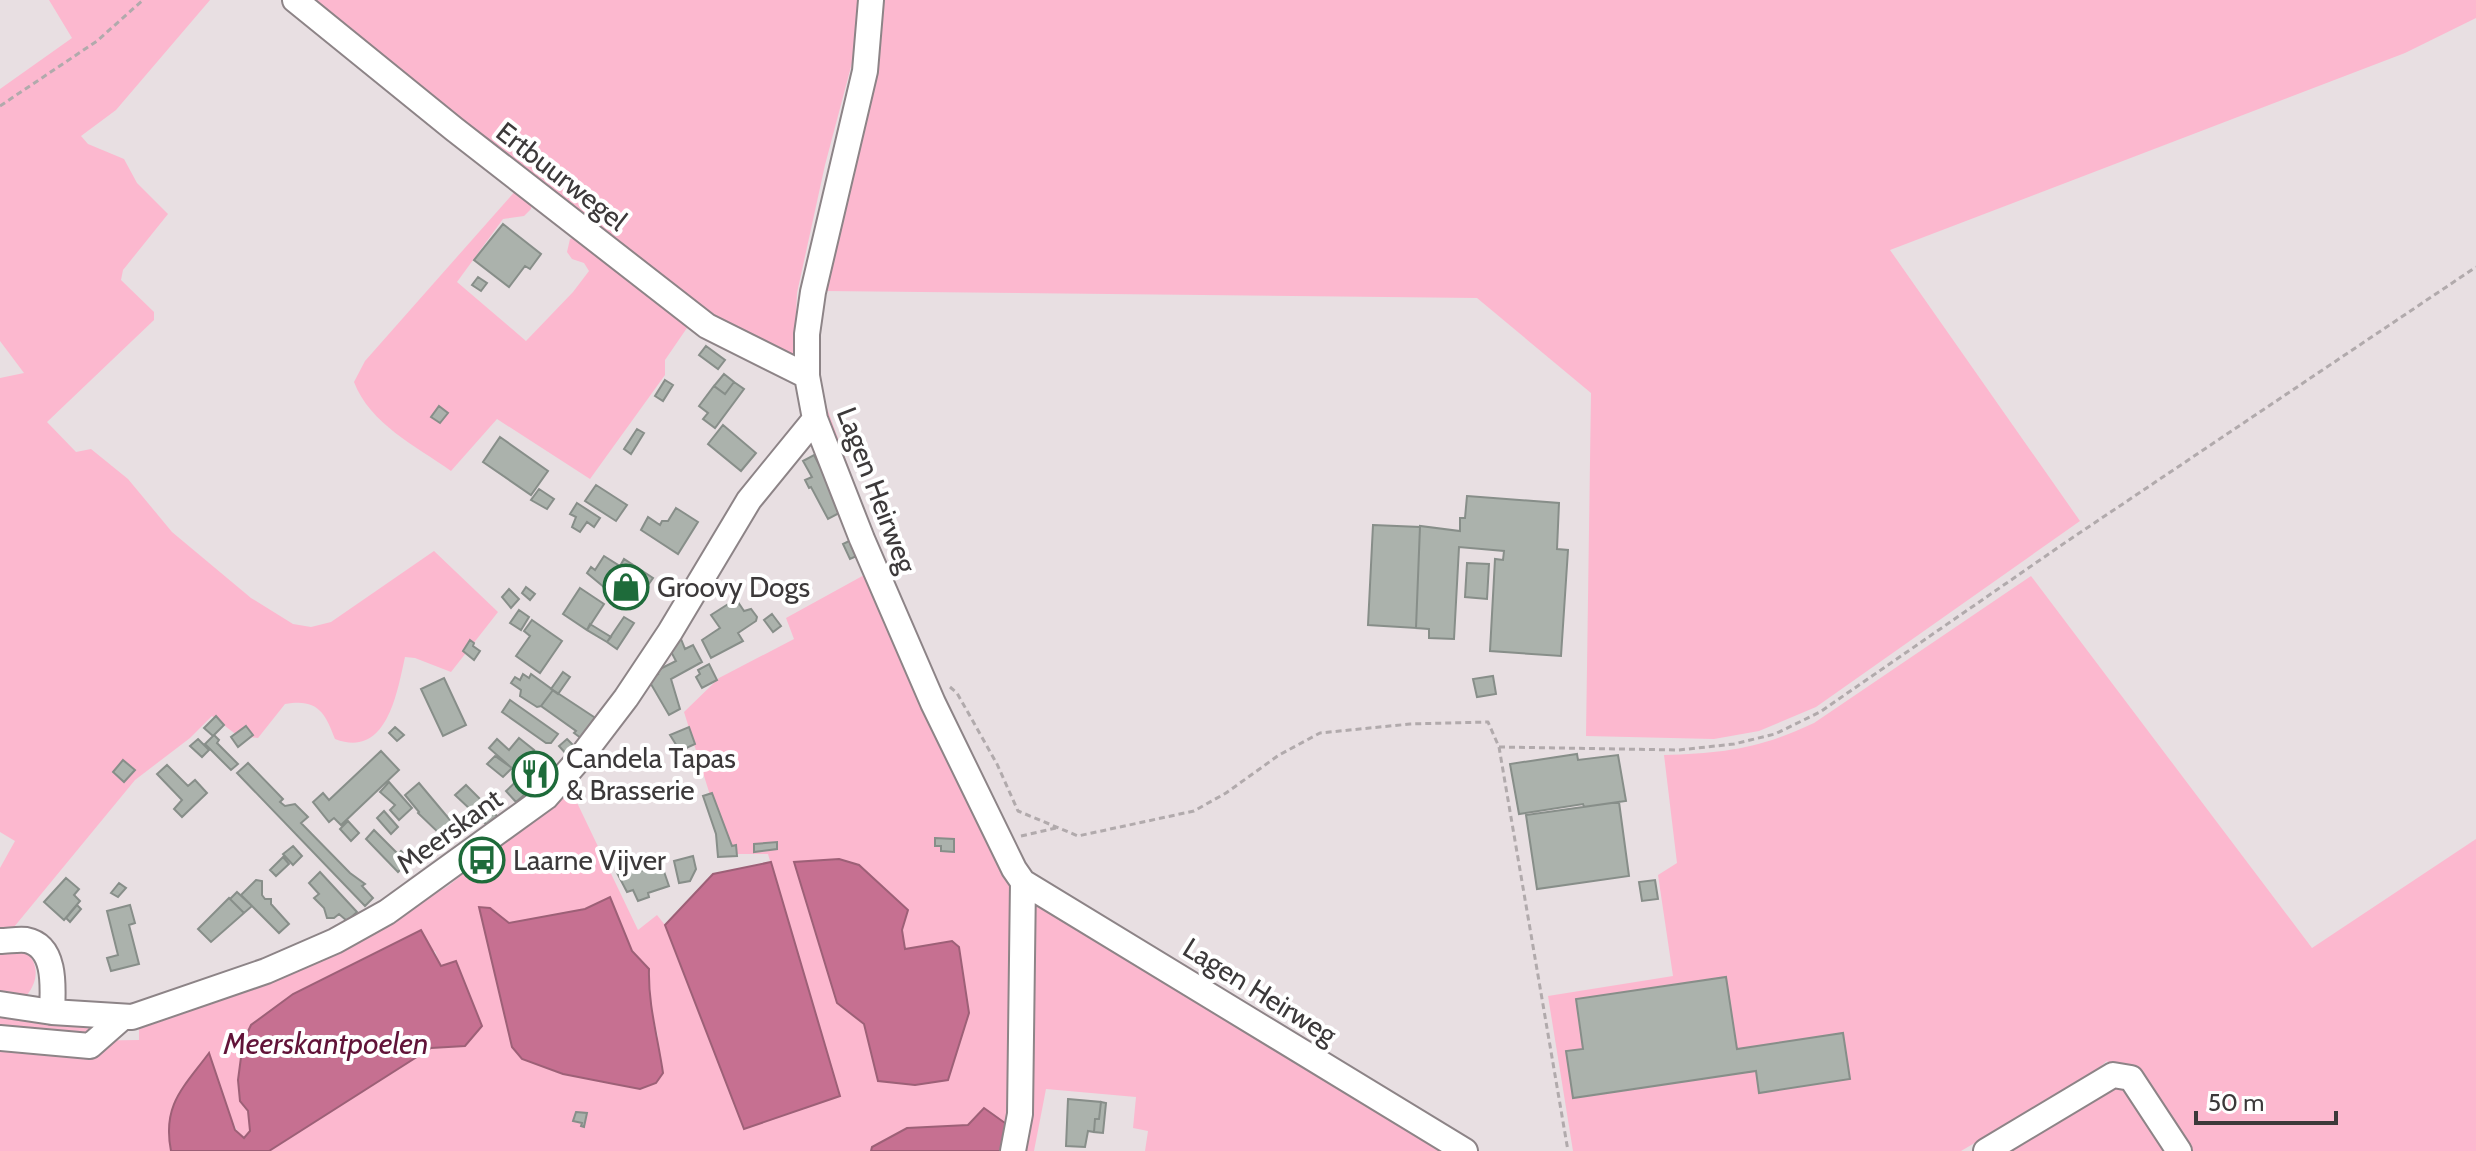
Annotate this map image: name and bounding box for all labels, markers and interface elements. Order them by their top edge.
street label: Ertbuurwegel [490,114,634,238]
street label: Lagen Heirweg [830,402,925,579]
shop icon: Groovy Dogs [602,563,650,611]
place label: Groovy Dogs [657,570,810,604]
place label: Candela Tapas & Brasserie [566,741,736,807]
restaurant icon: Candela Tapas & Brasserie [511,750,559,798]
street label: Meerskant [390,781,508,881]
bus stop icon: Laarne Vijver [458,836,506,884]
place label: Laarne Vijver [513,843,666,877]
street label: Lagen Heirweg [1177,930,1344,1052]
water label: Meerskantpoelen [223,1025,428,1062]
scale bar [2196,1075,2336,1125]
text: 50 m [2208,1088,2264,1117]

